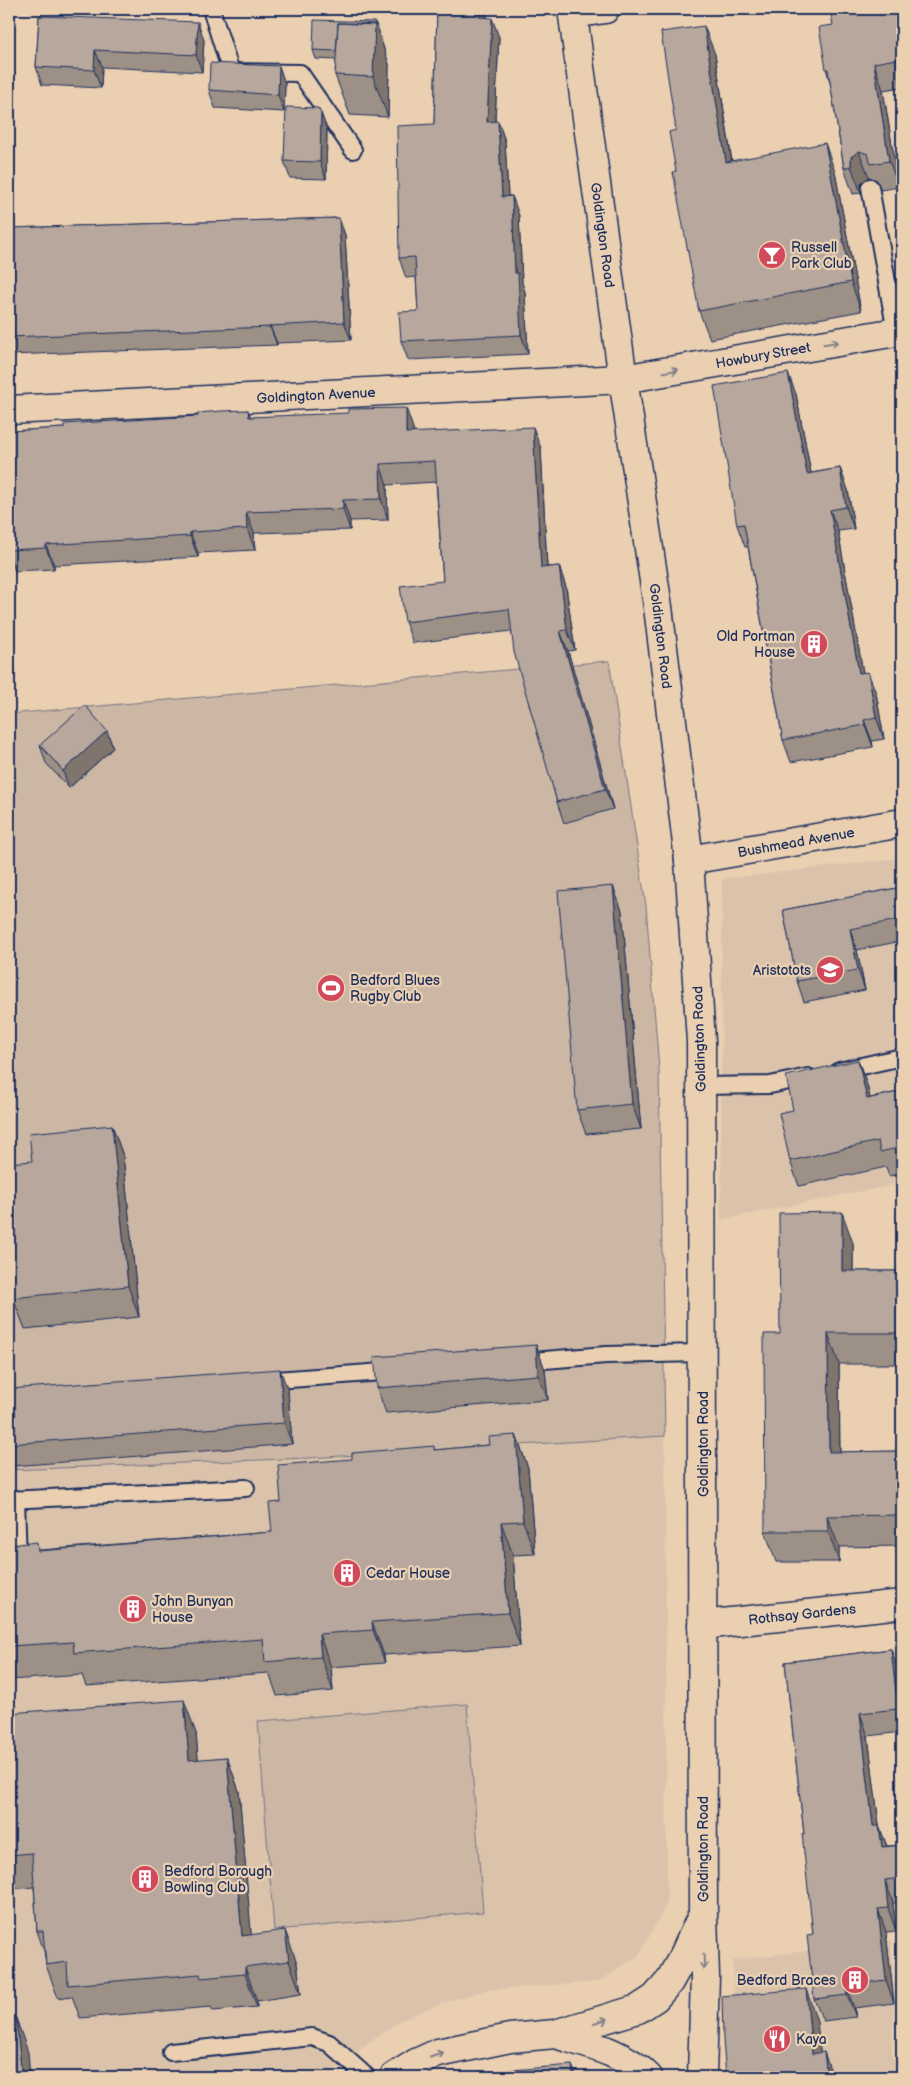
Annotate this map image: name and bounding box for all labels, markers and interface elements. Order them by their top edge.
street label: Goldington Road [587,181,618,289]
place label: Russell Park Club [791,239,852,272]
bar icon: Russell Park Club [757,240,787,270]
one-way arrow [823,338,839,348]
street label: Howbury Street [714,339,813,372]
one-way arrow [663,365,679,375]
street label: Goldington Avenue [256,384,376,407]
street label: Goldington Road [646,582,675,690]
place label: Old Portman House [716,628,795,661]
building icon: Old Portman House [799,629,829,659]
street label: Bushmead Avenue [736,824,856,861]
school or university icon: Aristotots [815,955,845,985]
place label: Aristotots [753,962,811,979]
place label: Bedford Blues Rugby Club [350,972,440,1005]
sports icon: Bedford Blues Rugby Club [316,973,346,1003]
street label: Goldington Road [689,986,710,1092]
street label: Goldington Road [695,1391,712,1497]
building icon: Cedar House [332,1558,362,1588]
place label: Cedar House [366,1565,450,1582]
place label: John Bunyan House [152,1593,234,1626]
building icon: John Bunyan House [118,1594,148,1624]
street label: Rothsay Gardens [747,1600,857,1629]
street label: Goldington Road [695,1796,712,1902]
place label: Bedford Borough Bowling Club [164,1863,272,1896]
building icon: Bedford Borough Bowling Club [130,1864,160,1894]
one-way arrow [700,1954,709,1970]
building icon: Bedford Braces [840,1965,870,1995]
place label: Bedford Braces [737,1972,836,1989]
one-way arrow [593,2015,609,2025]
restaurant icon: Kaya [762,2024,792,2054]
place label: Kaya [796,2031,827,2048]
one-way arrow [428,2050,444,2059]

